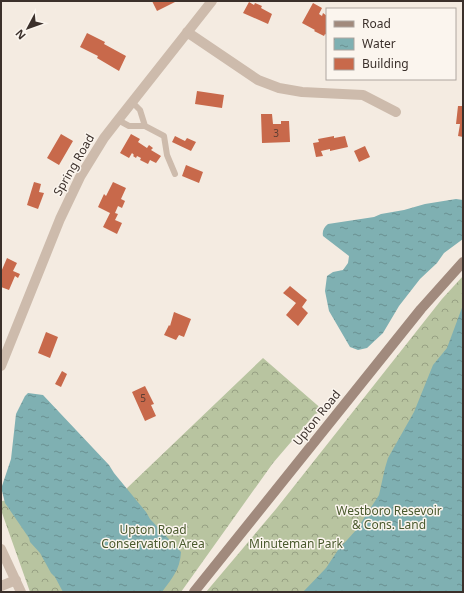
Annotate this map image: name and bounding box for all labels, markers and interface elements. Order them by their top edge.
north arrow [8,8,48,48]
legend [326,8,456,80]
text: Road [362,15,391,32]
text: N [11,27,29,43]
text: Water [362,35,396,52]
text: Building [362,55,409,72]
house number: 3 [273,126,279,140]
street label: Spring Road [49,131,98,199]
street label: Upton Road [289,386,344,449]
house number: 5 [140,391,146,405]
park label: Westboro Resevoir & Cons. Land [336,502,442,533]
park label: Upton Road Conservation Area [101,521,205,552]
park label: Minuteman Park [249,535,343,552]

